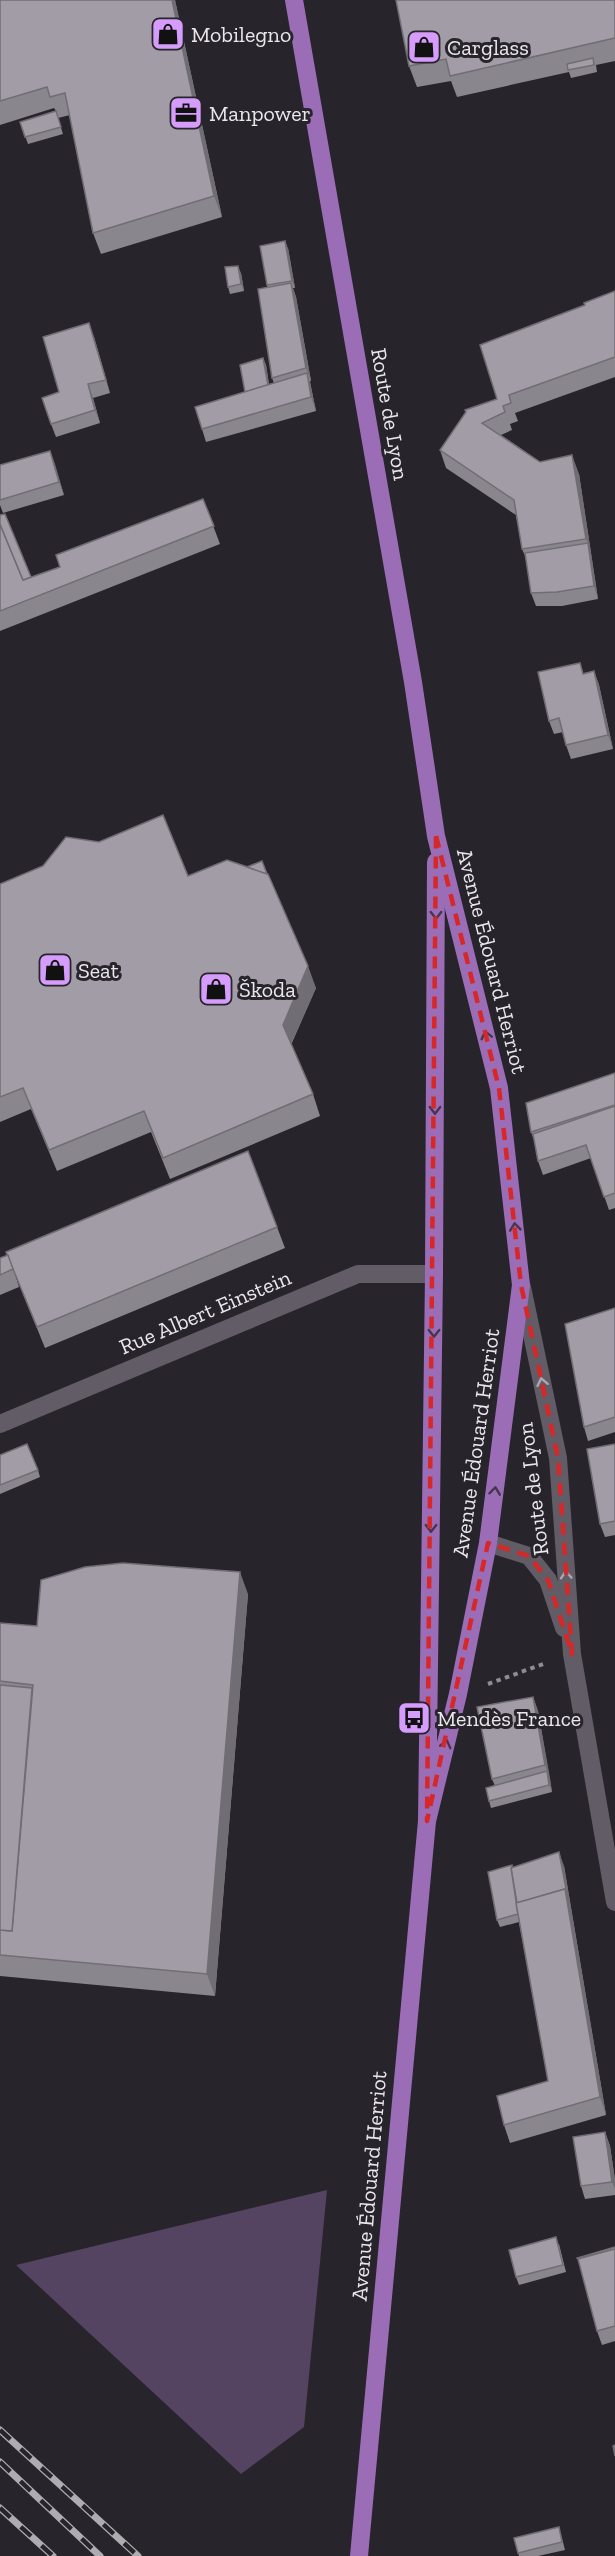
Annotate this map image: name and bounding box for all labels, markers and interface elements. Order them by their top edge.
shop icon: Mobilegno [150,16,186,52]
place label: Mobilegno [191,21,291,48]
shop icon: Carglass [406,29,442,65]
place label: Carglass [447,34,529,61]
office icon: Manpower [168,95,204,131]
place label: Manpower [209,100,311,127]
street label: Route de Lyon [365,346,415,483]
street label: Avenue Édouard Herriot [451,846,533,1077]
one-way arrow [430,911,442,920]
shop icon: Seat [37,952,73,988]
place label: Seat [78,957,120,984]
shop icon: Škoda [198,971,234,1007]
place label: Škoda [239,976,296,1003]
one-way arrow [481,1030,493,1040]
one-way arrow [429,1106,441,1115]
one-way arrow [509,1223,522,1232]
street label: Rue Albert Einstein [115,1264,295,1360]
street label: Avenue Édouard Herriot [447,1326,506,1559]
one-way arrow [427,1328,440,1337]
one-way arrow [536,1377,549,1387]
street label: Route de Lyon [511,1421,555,1557]
one-way arrow [488,1486,501,1496]
one-way arrow [425,1523,437,1532]
one-way arrow [560,1570,573,1579]
bus stop icon: Mendès France [396,1700,432,1736]
place label: Mendès France [437,1705,581,1732]
one-way arrow [439,1739,452,1749]
street label: Avenue Édouard Herriot [345,2069,393,2302]

